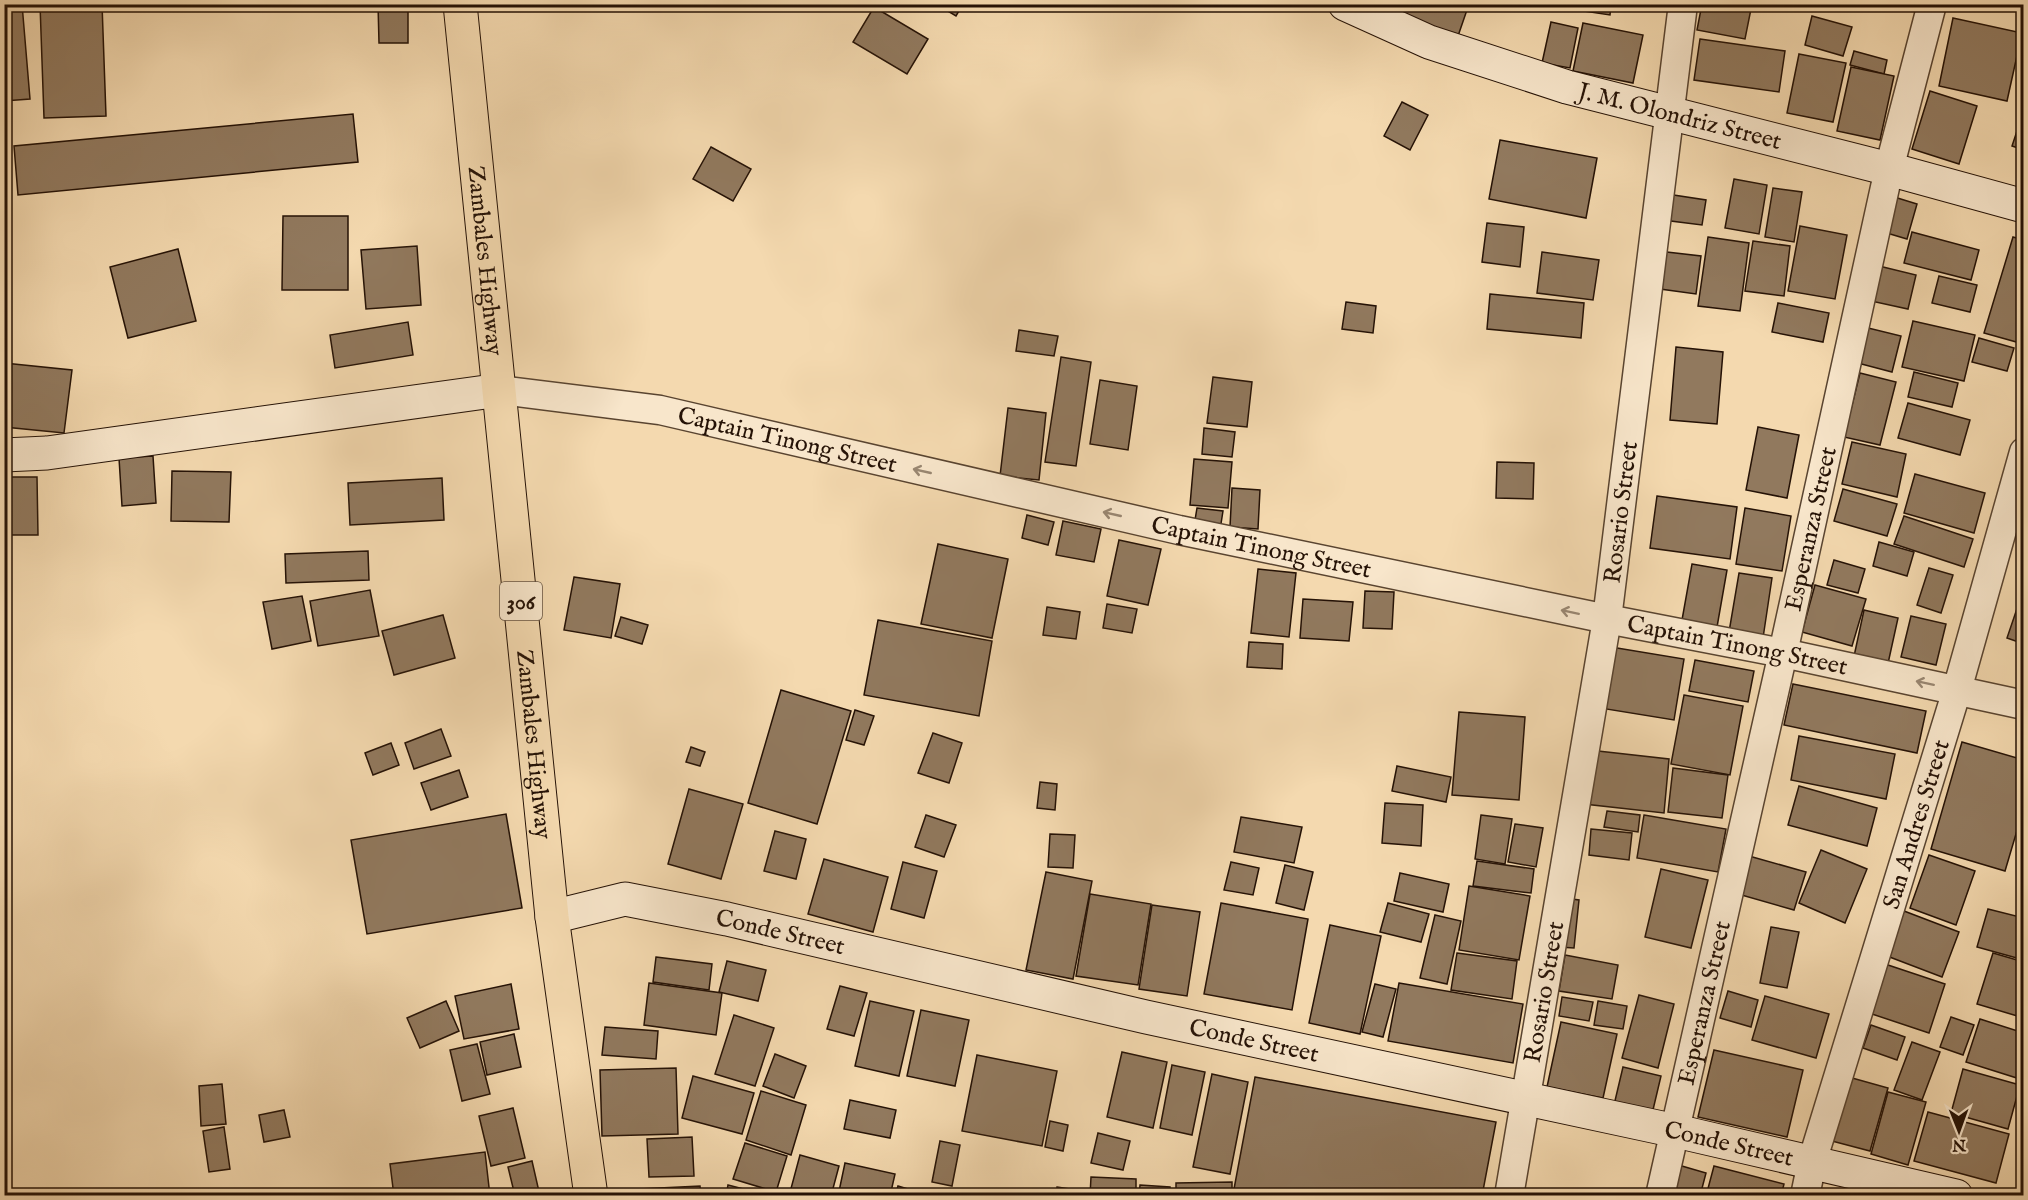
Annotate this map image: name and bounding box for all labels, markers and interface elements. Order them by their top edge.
street label: J. M. Olondriz Street [1572,76,1785,158]
street label: Zambales Highway [459,165,509,357]
street label: Captain Tinong Street [674,401,900,481]
street label: Rosario Street [1598,439,1646,585]
street label: Esperanza Street [1779,444,1845,614]
one-way arrow [913,464,932,476]
one-way arrow [1103,508,1122,520]
street label: Captain Tinong Street [1148,510,1374,587]
road number: 306 [500,582,542,620]
one-way arrow [1560,605,1579,617]
street label: Captain Tinong Street [1624,609,1850,683]
street label: Zambales Highway [508,648,558,841]
one-way arrow [1916,677,1936,688]
street label: San Andres Street [1877,736,1958,913]
street label: Conde Street [713,903,848,963]
street label: Esperanza Street [1672,918,1739,1088]
street label: Rosario Street [1518,919,1572,1065]
street label: Conde Street [1186,1013,1321,1071]
north arrow [1929,1101,1989,1161]
street label: Conde Street [1661,1115,1796,1175]
text: N [1952,1134,1967,1154]

